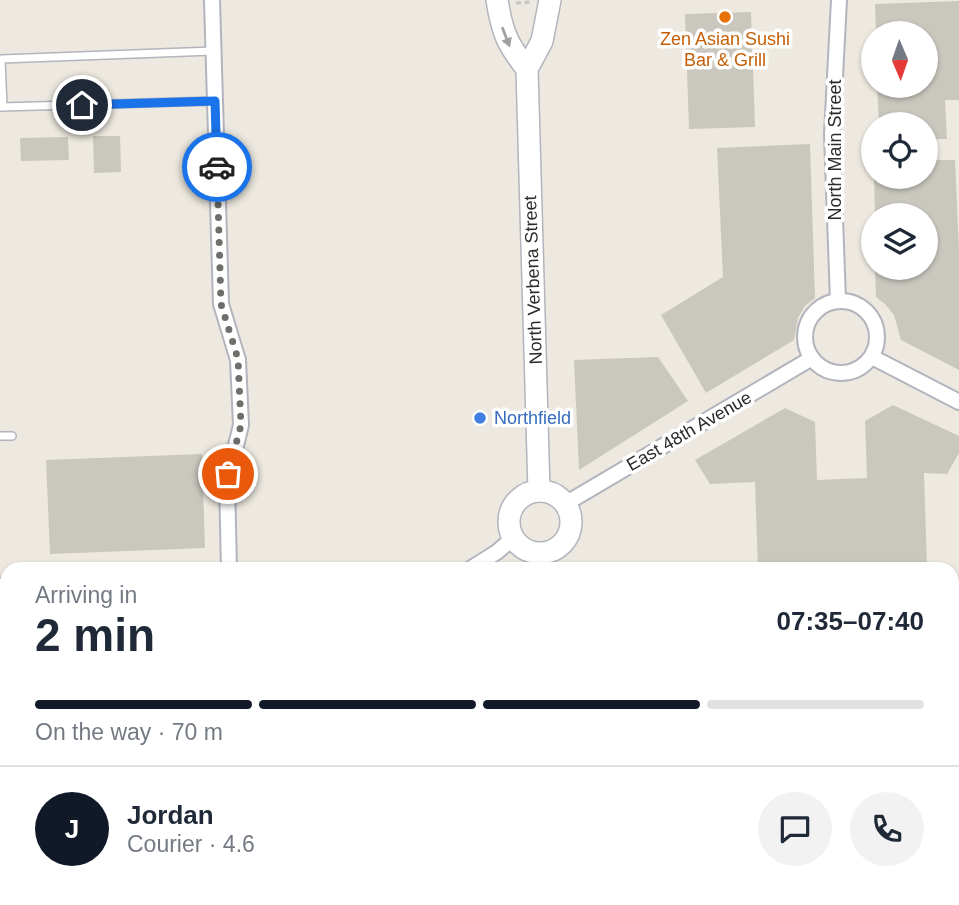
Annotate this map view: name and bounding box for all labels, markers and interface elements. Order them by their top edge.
marker: Zen Asian Sushi Bar & Grill [717,9,733,25]
north arrow [861,21,938,98]
map controls [861,21,938,280]
one-way arrow [501,27,512,48]
place label: Zen Asian Sushi Bar & Grill [660,29,790,70]
pin [52,75,112,135]
street label: North Main Street [825,79,845,221]
icon: home [63,86,101,124]
button: locate [861,112,938,189]
courier [182,132,252,202]
icon: car [198,148,236,186]
street label: North Verbena Street [520,195,546,365]
button: layers [861,203,938,280]
street label: East 48th Avenue [623,387,755,475]
place label: Northfield [494,408,571,428]
marker: Northfield [472,410,488,426]
pin [198,444,258,504]
icon: bag [209,455,247,493]
text: Arriving in [35,582,137,608]
text: 07:35–07:40 [777,606,924,636]
text: 2 min [35,609,155,661]
text: On the way · 70 m [35,719,223,745]
button: chat [758,792,832,866]
button: phone [850,792,924,866]
text: Jordan [127,800,214,830]
text: J [65,814,79,844]
text: Courier · 4.6 [127,831,255,857]

